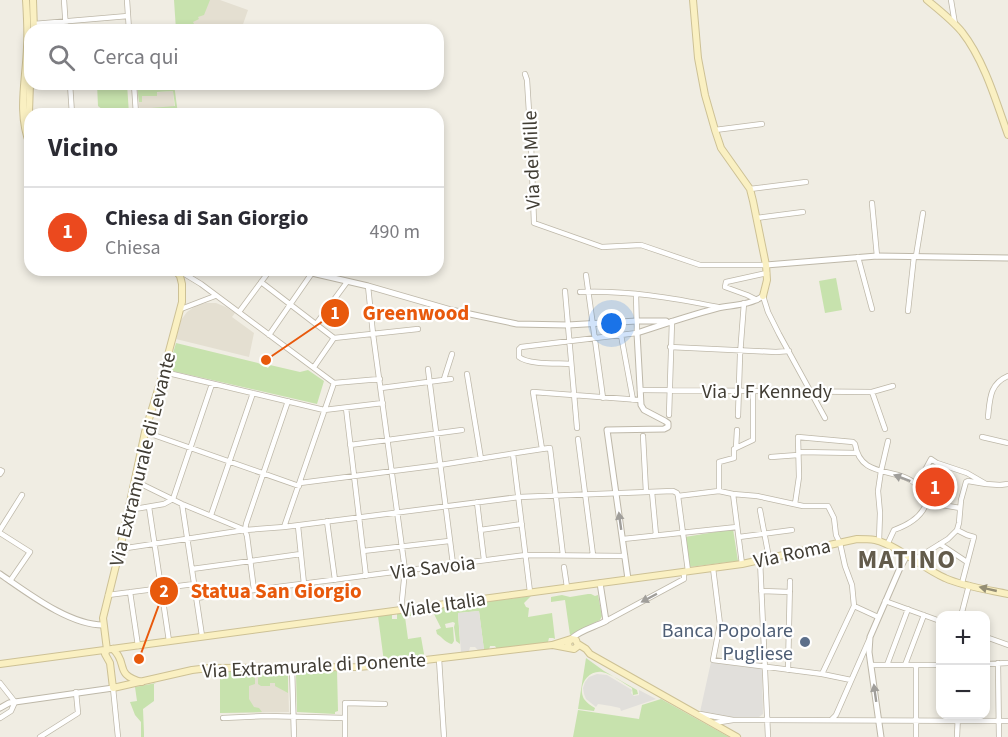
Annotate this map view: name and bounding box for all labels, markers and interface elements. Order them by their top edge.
search box [24,24,444,90]
icon: search [45,41,78,74]
text: Cerca qui [93,41,179,73]
street label: Via dei Mille [516,110,548,210]
text: Vicino [48,129,118,166]
text: Chiesa di San Giorgio [105,202,308,234]
text: 1 [62,218,73,246]
text: 490 m [370,218,420,246]
text: Chiesa [105,234,161,262]
callout: Greenwood [320,293,481,332]
text: Greenwood [363,298,469,328]
text: 1 [330,301,340,326]
your location [597,309,626,338]
street label: Via Extramurale di Levante [103,349,183,569]
street label: Via J F Kennedy [702,378,833,406]
pin: 1 [916,464,954,510]
one-way arrow [893,472,911,482]
one-way arrow [615,511,624,530]
street label: Via Roma [751,532,833,576]
district label: MATINO [857,541,957,578]
street label: Via Savoia [389,549,477,587]
callout: Statua San Giorgio [149,571,374,610]
text: Statua San Giorgio [190,576,362,606]
text: 2 [159,579,169,604]
one-way arrow [979,584,998,594]
street label: Viale Italia [399,585,488,625]
one-way arrow [640,593,657,603]
map controls [936,611,990,719]
button: + [936,611,990,665]
place label: Banca Popolare Pugliese [662,617,793,668]
marker: Banca Popolare Pugliese [798,635,812,649]
street label: Via Extramurale di Ponente [202,646,427,686]
button: − [936,665,990,719]
one-way arrow [871,683,880,702]

